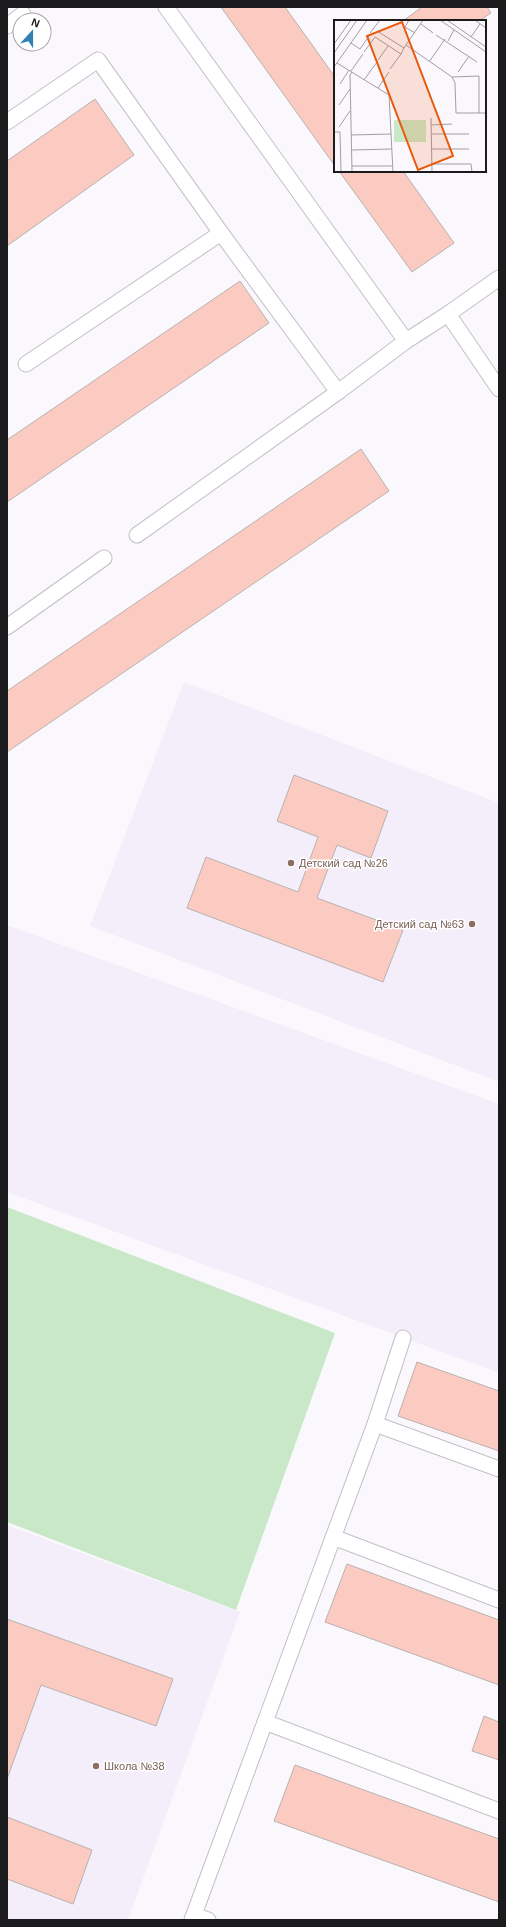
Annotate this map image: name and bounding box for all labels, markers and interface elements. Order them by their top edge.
north arrow [12,12,52,52]
text: N [30,16,41,30]
inset map [334,20,486,172]
place label: Детский сад №26 [299,857,388,869]
marker: Детский сад №26 [286,858,296,868]
place label: Детский сад №63 [375,918,464,930]
marker: Детский сад №63 [467,919,477,929]
place label: Школа №38 [104,1760,165,1772]
marker: Школа №38 [91,1761,101,1771]

